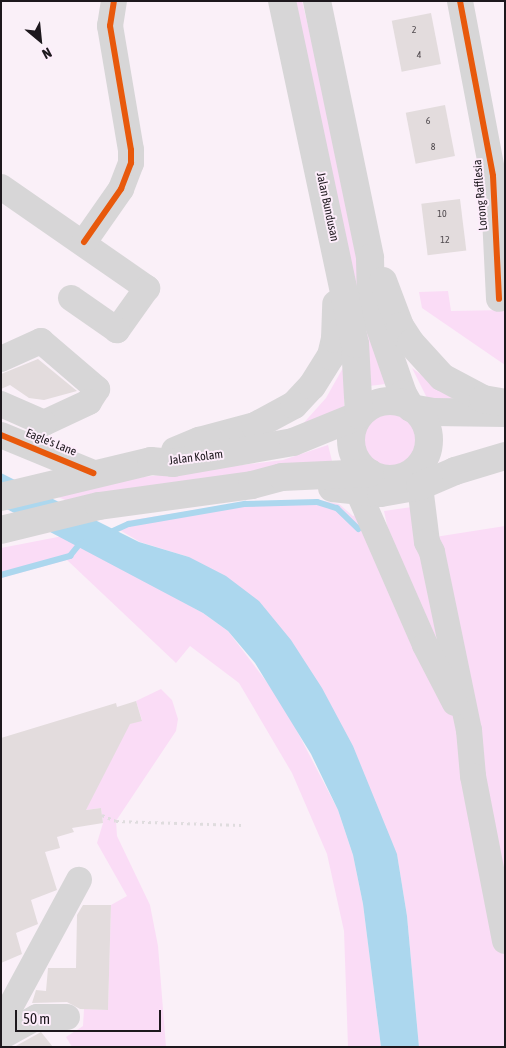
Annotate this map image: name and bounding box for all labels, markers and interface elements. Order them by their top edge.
north arrow [15,15,65,65]
house number: 2 [412,24,416,36]
text: N [40,44,54,62]
house number: 4 [417,49,421,61]
house number: 6 [426,115,430,127]
house number: 8 [431,141,435,153]
street label: Lorong Rafflesia [471,159,491,231]
street label: Jalan Bundusan [313,171,341,243]
house number: 10 [437,208,447,220]
house number: 12 [440,234,450,246]
street label: Eagle's Lane [24,426,78,460]
street label: Jalan Kolam [168,448,224,468]
scale bar [18,1000,164,1032]
text: 50 m [23,1010,50,1027]

